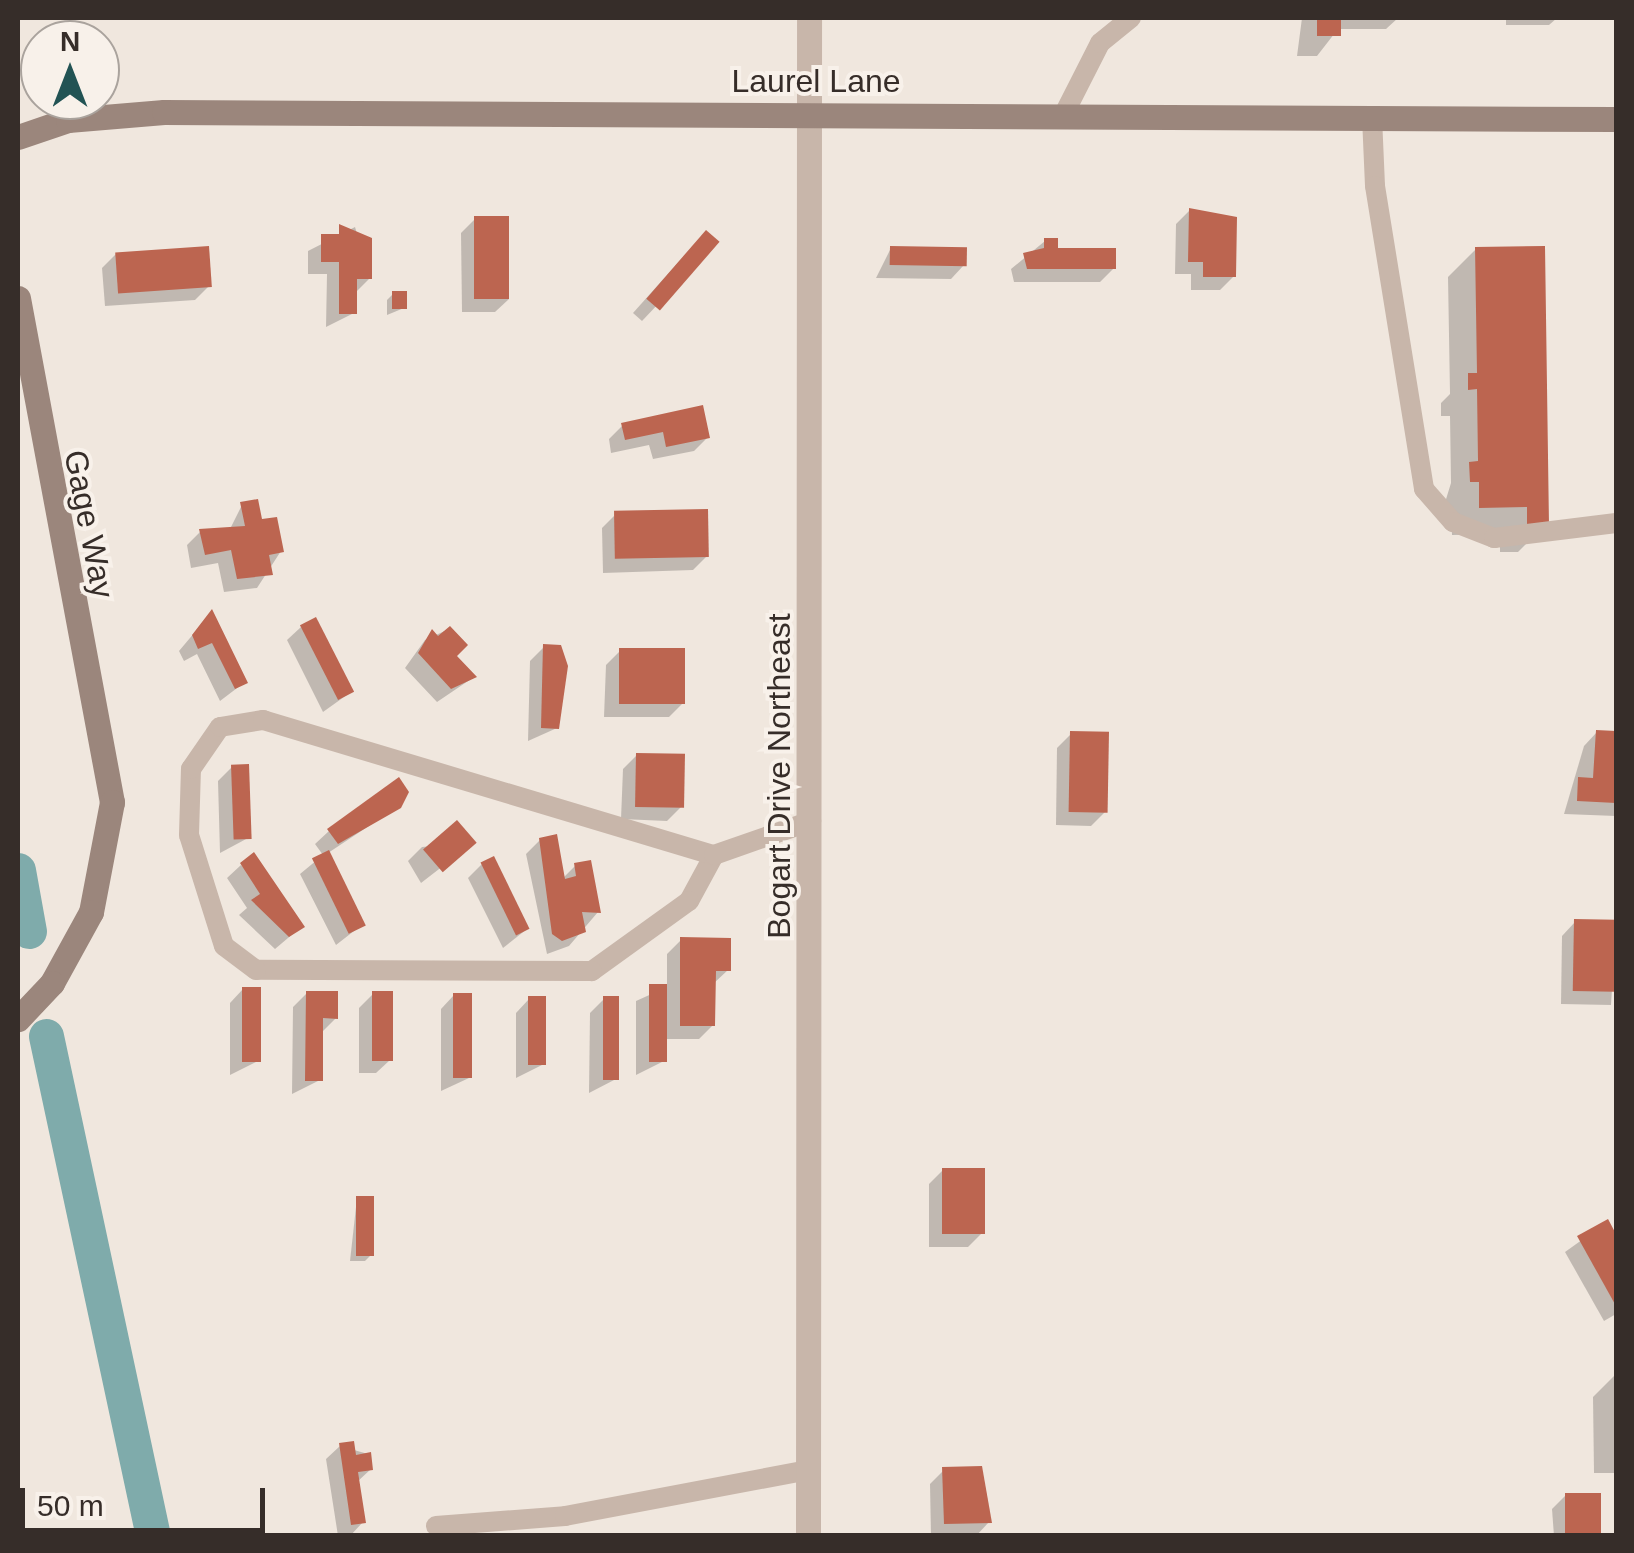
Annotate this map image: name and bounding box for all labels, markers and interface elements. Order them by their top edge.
north arrow [20,20,120,120]
text: N [60,26,80,57]
street label: Laurel Lane [731,62,901,100]
street label: Gage Way [56,447,122,601]
street label: Bogart Drive Northeast [760,613,798,939]
scale bar [25,1468,270,1530]
text: 50 m [37,1489,104,1522]

